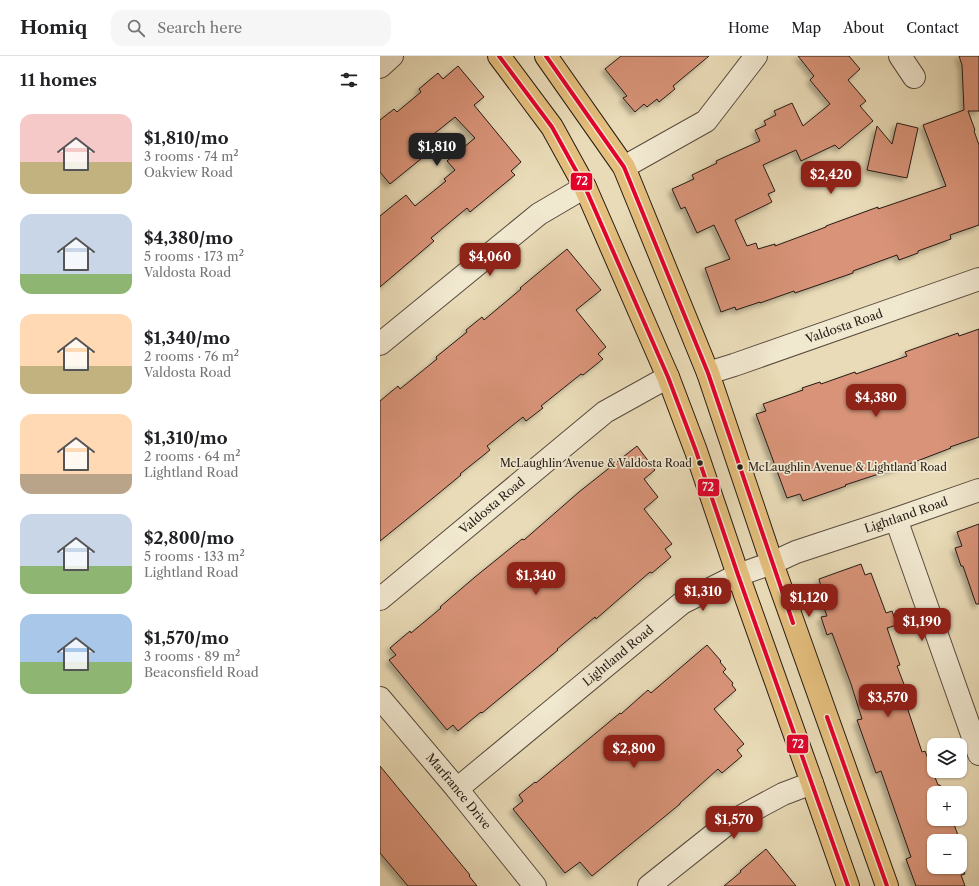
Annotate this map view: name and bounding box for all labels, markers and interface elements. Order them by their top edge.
search box [111,10,391,46]
text: Homiq [20,16,87,39]
icon: search [125,17,147,39]
text: Search here [157,18,242,37]
text: Home [728,19,769,37]
text: Map [791,19,821,37]
text: About [843,19,884,37]
text: Contact [906,19,959,37]
icon: filters [338,69,360,91]
text: 11 homes [20,70,97,90]
text: $1,810/mo [144,128,228,148]
icon: home [52,130,100,178]
pin: $1,810 [404,133,470,167]
text: $1,810 [418,138,456,154]
text: 3 rooms · 74 m² [144,148,239,164]
pin: $2,420 [798,161,864,195]
text: Oakview Road [144,164,233,180]
text: $2,420 [810,166,852,182]
line badge: 72 [570,172,593,191]
text: 72 [576,174,589,188]
text: $4,380/mo [144,228,233,248]
icon: home [52,230,100,278]
pin: $4,060 [457,243,523,277]
text: 5 rooms · 173 m² [144,248,244,264]
text: $4,060 [469,248,511,264]
text: Valdosta Road [144,264,231,280]
street label: Valdosta Road [803,305,885,347]
text: $1,340/mo [144,328,230,348]
icon: home [52,330,100,378]
text: 2 rooms · 76 m² [144,348,239,364]
text: Valdosta Road [144,364,231,380]
pin: $4,380 [843,384,909,418]
text: $4,380 [855,389,897,405]
text: $1,310/mo [144,428,228,448]
icon: home [52,430,100,478]
text: 2 rooms · 64 m² [144,448,241,464]
place label: McLaughlin Avenue & Valdosta Road [500,456,692,470]
marker: McLaughlin Avenue & Valdosta Road [695,458,705,468]
place label: McLaughlin Avenue & Lightland Road [748,460,947,474]
marker: McLaughlin Avenue & Lightland Road [735,462,745,472]
text: Lightland Road [144,464,238,480]
street label: Valdosta Road [455,473,528,537]
line badge: 72 [697,478,720,497]
text: 72 [702,480,715,494]
street label: Lightland Road [862,493,950,536]
text: $2,800/mo [144,528,234,548]
icon: home [52,530,100,578]
text: 5 rooms · 133 m² [144,548,245,564]
pin: $1,340 [503,562,569,596]
text: Lightland Road [144,564,238,580]
text: $1,340 [516,567,556,583]
pin: $1,310 [670,578,736,612]
text: $1,310 [684,583,722,599]
pin: $1,120 [776,584,842,618]
text: $1,120 [790,589,828,605]
pin: $1,190 [889,608,955,642]
text: $1,190 [903,613,941,629]
street label: Lightland Road [579,621,657,689]
text: $1,570/mo [144,628,229,648]
icon: home [52,630,100,678]
text: 3 rooms · 89 m² [144,648,240,664]
text: Beaconsfield Road [144,664,259,680]
pin: $3,570 [855,684,921,718]
text: $3,570 [868,689,908,705]
line badge: 72 [786,734,809,754]
pin: $2,800 [601,735,667,769]
text: 72 [792,737,805,751]
map controls [927,738,967,874]
button: layers [927,738,967,778]
text: $2,800 [612,740,656,756]
street label: Marfrance Drive [423,750,495,832]
button: + [927,786,967,826]
pin: $1,570 [701,806,767,840]
text: $1,570 [715,811,753,827]
button: − [927,834,967,874]

